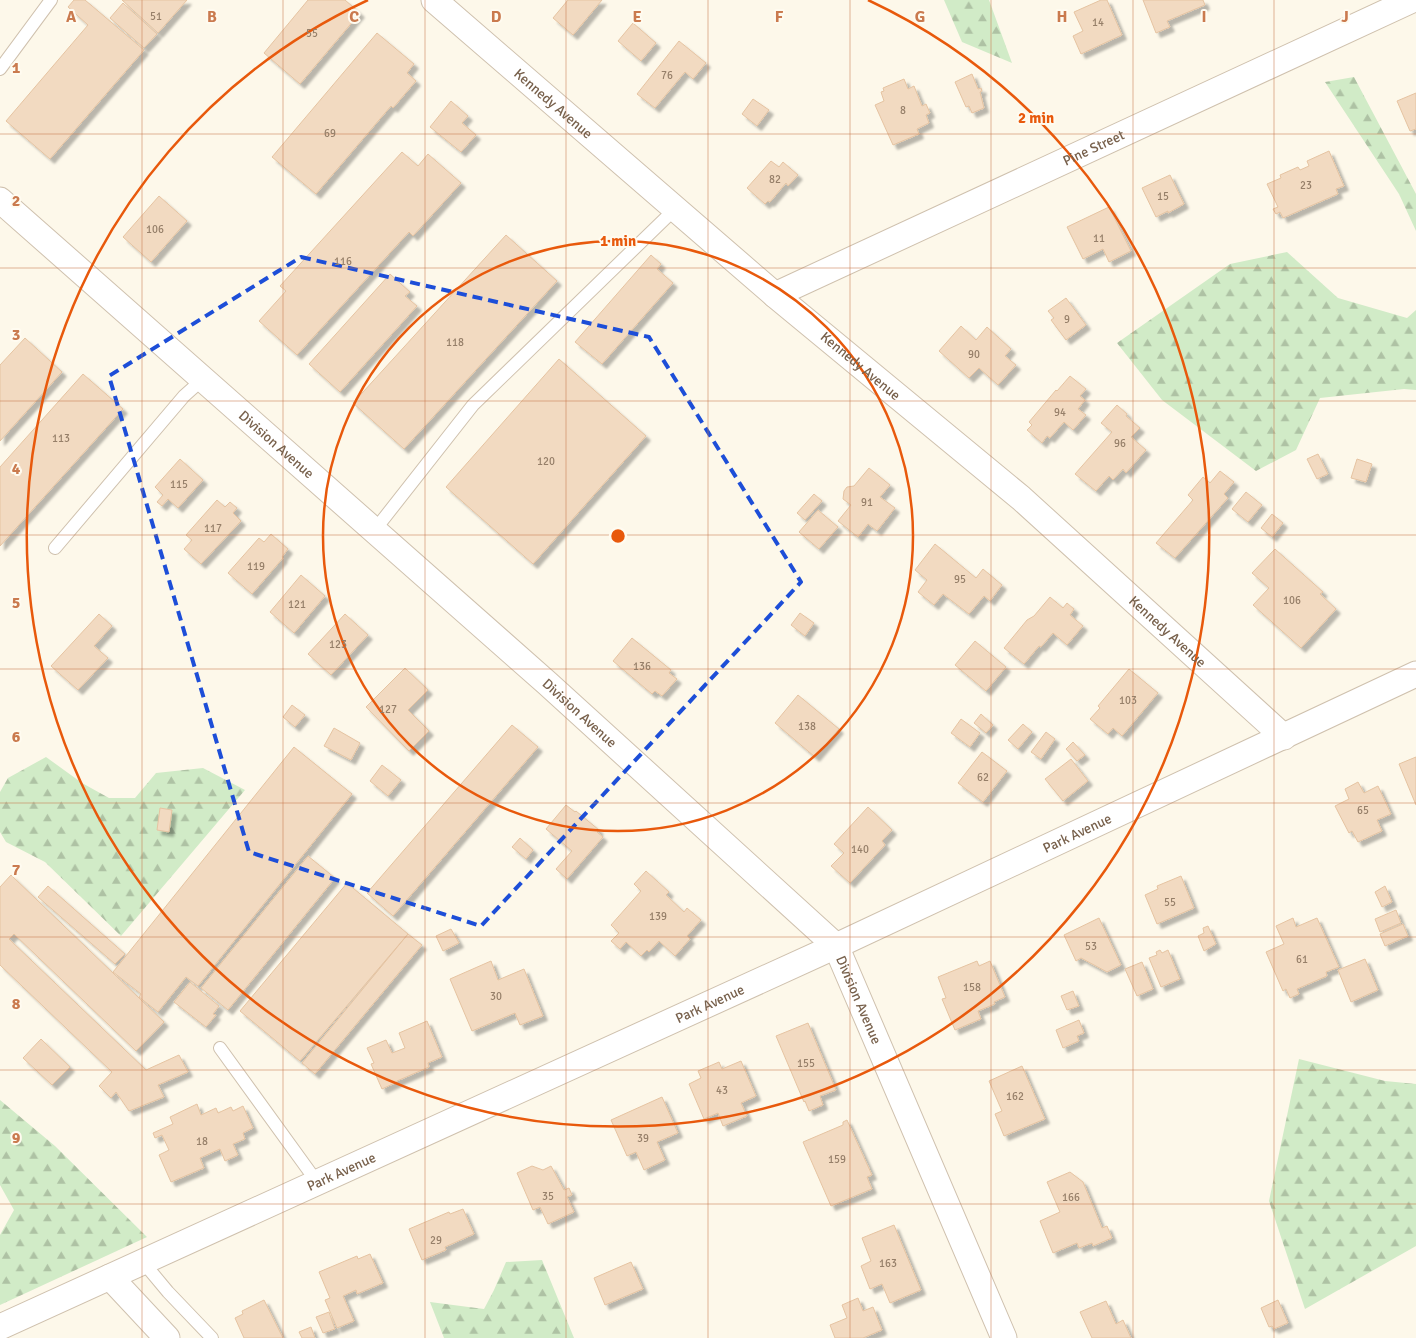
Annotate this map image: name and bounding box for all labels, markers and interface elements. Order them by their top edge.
text: A [66,7,77,27]
text: B [207,7,217,27]
text: C [349,7,359,27]
text: D [491,7,502,27]
text: E [632,7,642,27]
text: F [775,7,784,27]
text: G [915,7,925,27]
text: H [1057,7,1067,27]
text: I [1201,7,1207,27]
text: J [1341,7,1349,27]
house number: 51 [150,10,162,23]
house number: 14 [1092,16,1104,29]
house number: 55 [306,27,318,40]
text: 1 [12,58,21,78]
street label: Kennedy Avenue [510,65,596,142]
house number: 76 [661,69,673,82]
house number: 8 [900,104,906,117]
text: 2 min [1018,109,1054,127]
street label: Pine Street [1060,126,1127,170]
house number: 69 [324,127,336,140]
house number: 82 [769,173,781,186]
house number: 23 [1300,179,1312,192]
house number: 15 [1157,190,1169,203]
text: 2 [12,191,20,211]
house number: 106 [146,223,164,236]
text: 1 min [600,232,636,250]
house number: 11 [1093,232,1105,245]
house number: 116 [334,255,352,268]
house number: 9 [1064,313,1070,326]
text: 3 [12,325,20,345]
street label: Kennedy Avenue [817,328,904,404]
house number: 118 [446,336,464,349]
house number: 90 [968,348,980,361]
house number: 94 [1054,406,1066,419]
street label: Division Avenue [235,407,317,482]
house number: 113 [52,432,70,445]
house number: 96 [1114,437,1126,450]
house number: 120 [537,455,555,468]
text: 4 [12,459,21,479]
house number: 115 [170,478,188,491]
house number: 91 [861,496,873,509]
house number: 117 [204,522,222,535]
centre of rings [609,527,627,545]
house number: 119 [247,560,265,573]
house number: 95 [954,573,966,586]
street label: Kennedy Avenue [1125,592,1209,671]
text: 5 [12,593,20,613]
house number: 106 [1283,594,1301,607]
house number: 121 [288,598,306,611]
house number: 123 [329,638,347,651]
house number: 136 [633,660,651,673]
street label: Division Avenue [539,675,620,751]
house number: 103 [1119,694,1137,707]
house number: 127 [379,703,397,716]
house number: 138 [798,720,816,733]
text: 6 [12,727,21,747]
house number: 62 [977,771,989,784]
house number: 65 [1357,804,1369,817]
street label: Park Avenue [1040,810,1114,857]
house number: 140 [851,843,869,856]
text: 7 [12,860,21,880]
house number: 55 [1164,896,1176,909]
house number: 139 [649,910,667,923]
house number: 53 [1085,940,1097,953]
street label: Division Avenue [832,953,885,1047]
house number: 61 [1296,953,1308,966]
street label: Park Avenue [673,981,747,1027]
house number: 158 [963,981,981,994]
house number: 30 [490,990,502,1003]
text: 8 [12,994,21,1014]
house number: 155 [797,1057,815,1070]
house number: 43 [716,1084,728,1097]
house number: 162 [1006,1090,1024,1103]
text: 9 [12,1128,21,1148]
house number: 39 [637,1132,649,1145]
house number: 18 [196,1135,208,1148]
street label: Park Avenue [304,1149,379,1195]
house number: 159 [828,1153,846,1166]
house number: 35 [542,1190,554,1203]
house number: 166 [1062,1191,1080,1204]
house number: 29 [430,1234,442,1247]
house number: 163 [879,1257,897,1270]

